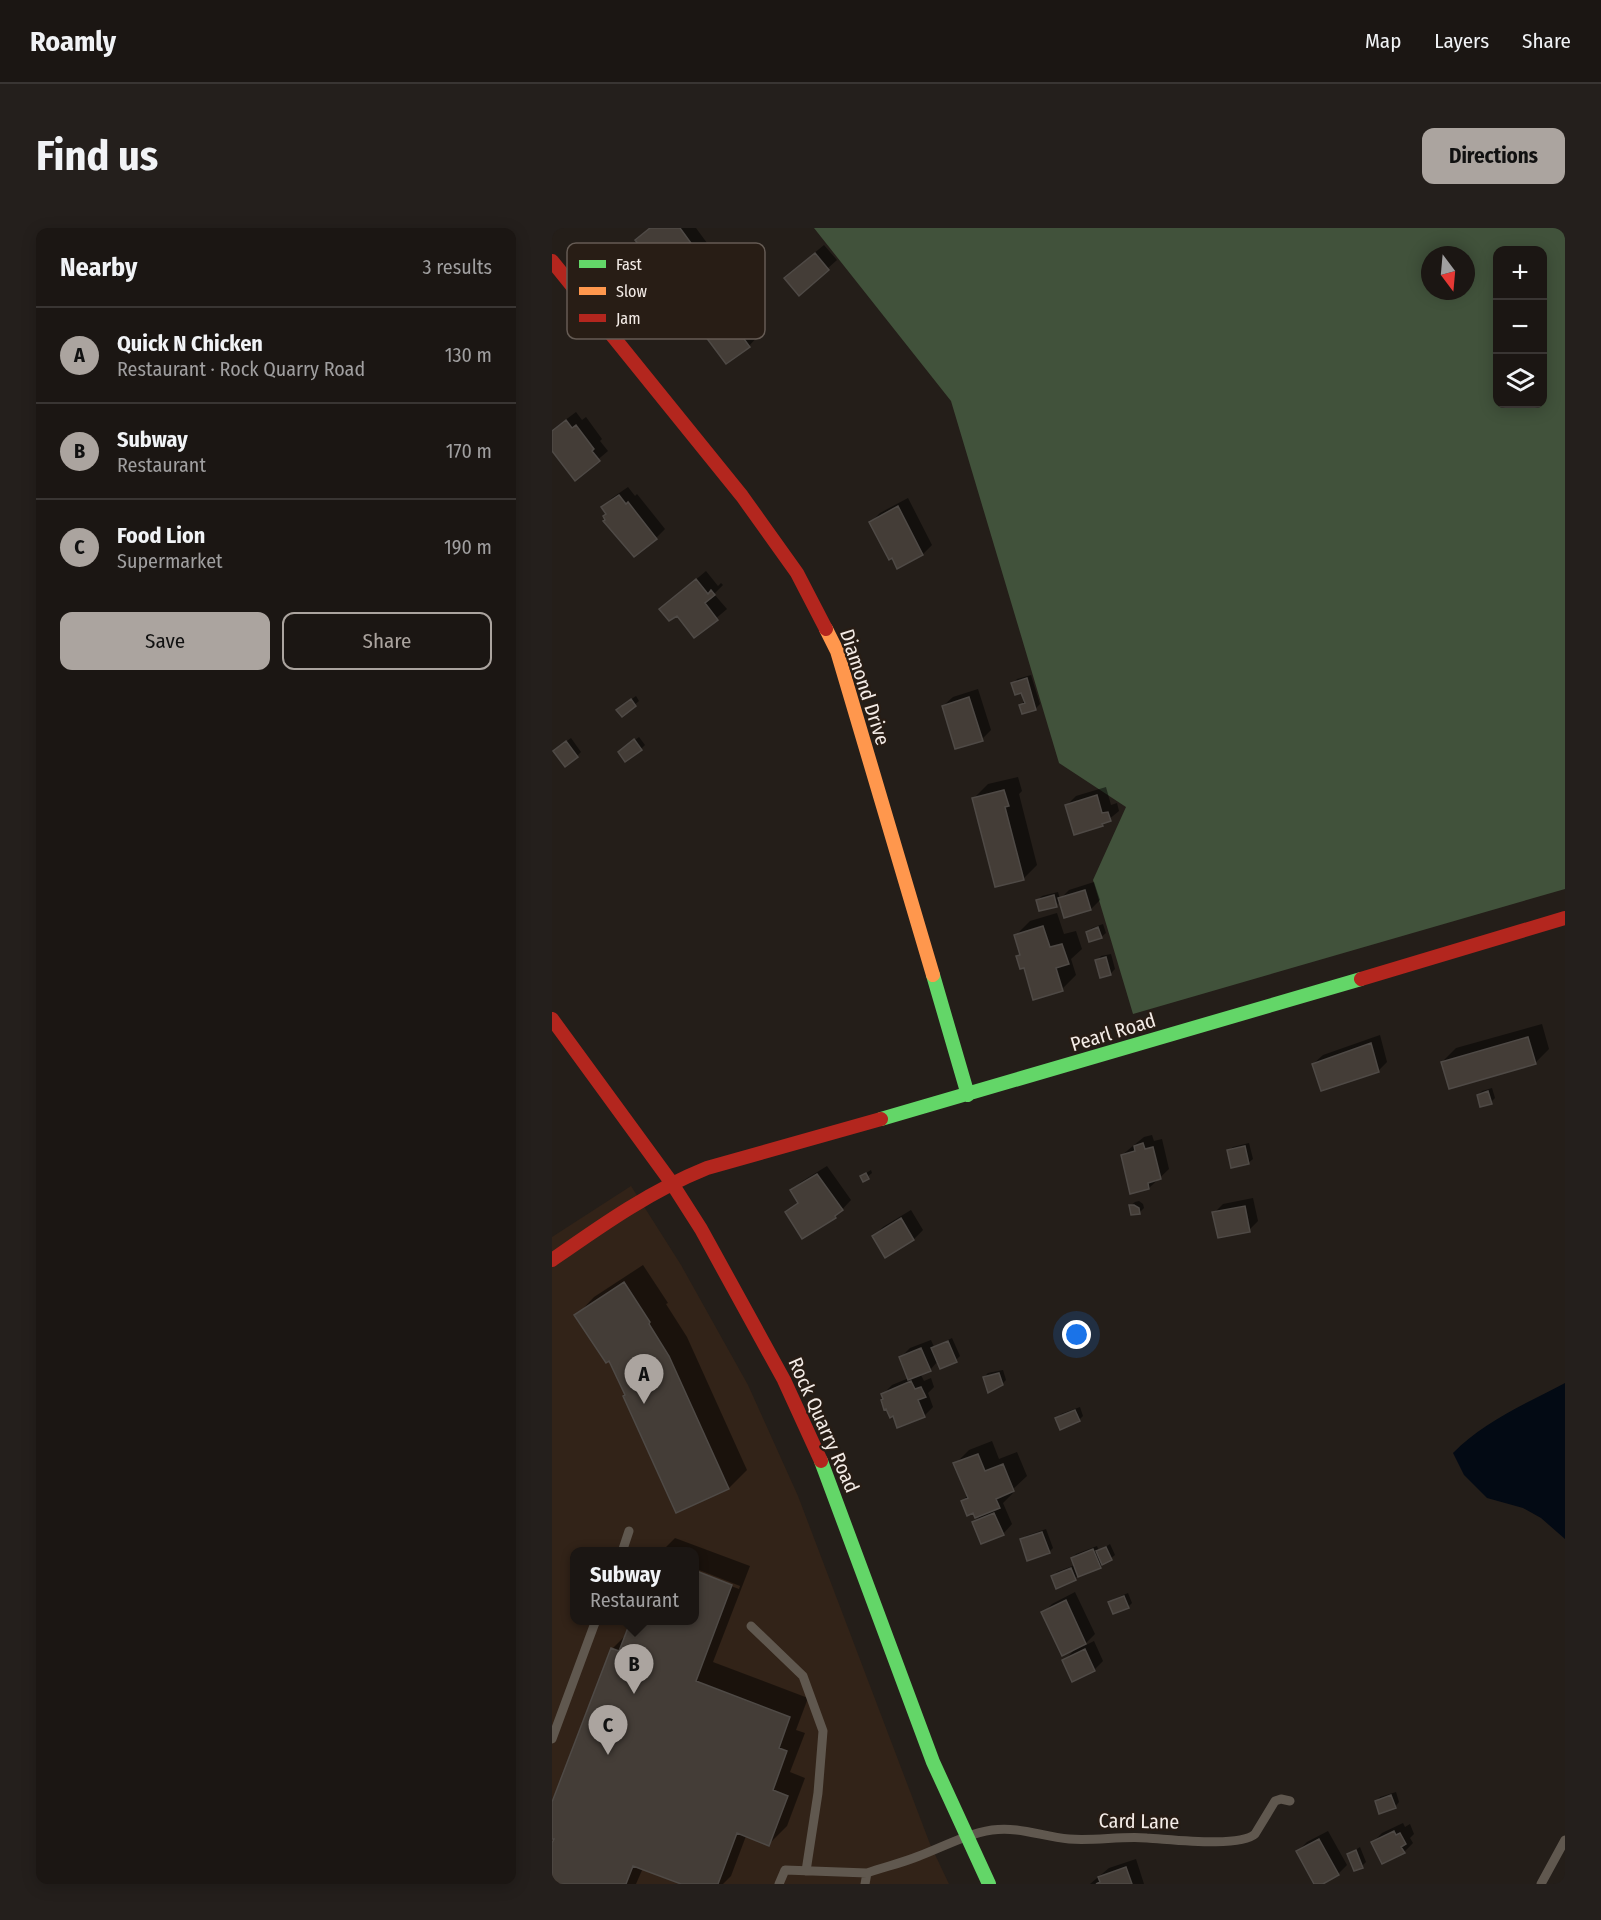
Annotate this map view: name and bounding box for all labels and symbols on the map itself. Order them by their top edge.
legend [567,243,765,339]
north arrow [1421,246,1475,300]
text: Fast [616,255,643,274]
text: Slow [616,282,647,301]
text: Jam [616,309,641,328]
street label: Diamond Drive [835,626,895,748]
street label: Pearl Road [1068,1008,1158,1056]
your location [1062,1320,1091,1349]
pin: A [624,1354,664,1404]
street label: Rock Quarry Road [783,1354,865,1496]
pin: B [614,1644,653,1694]
pin: C [588,1706,628,1755]
street label: Card Lane [1099,1808,1179,1834]

